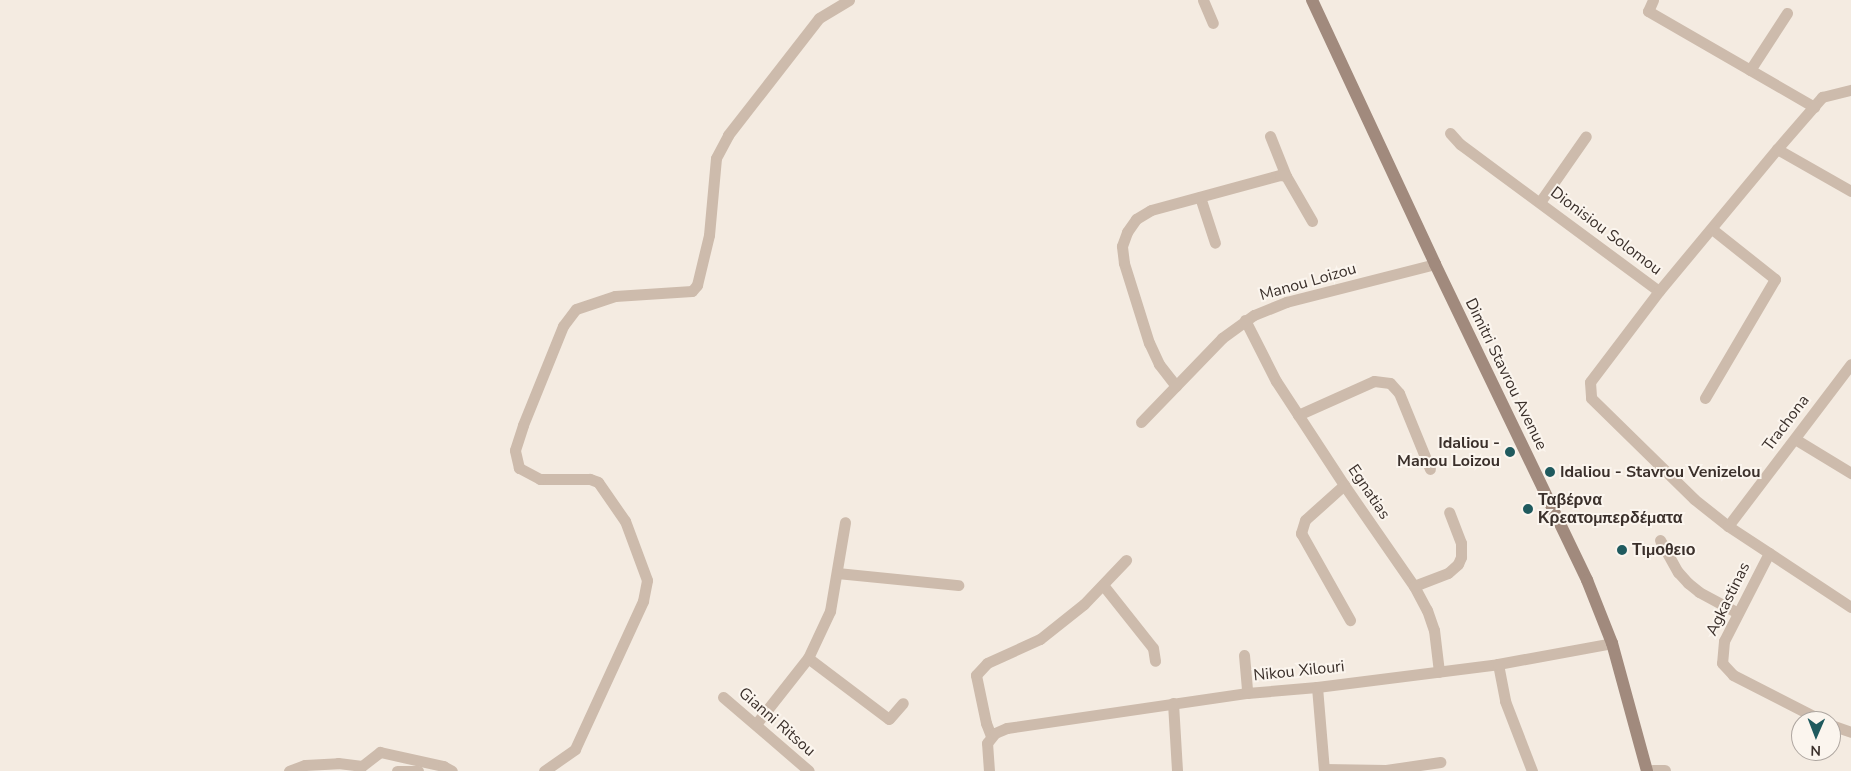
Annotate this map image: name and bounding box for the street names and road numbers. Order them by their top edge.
street label: Dionisiou Solomou [1547,183,1665,279]
street label: Manou Loizou [1257,259,1359,305]
street label: Dimitri Stavrou Avenue [1461,295,1551,453]
street label: Trachona [1759,391,1813,455]
street label: Egnatias [1344,461,1394,523]
street label: Agkastinas [1702,559,1754,639]
street label: Nikou Xilouri [1253,657,1345,685]
street label: Gianni Ritsou [735,683,819,761]

